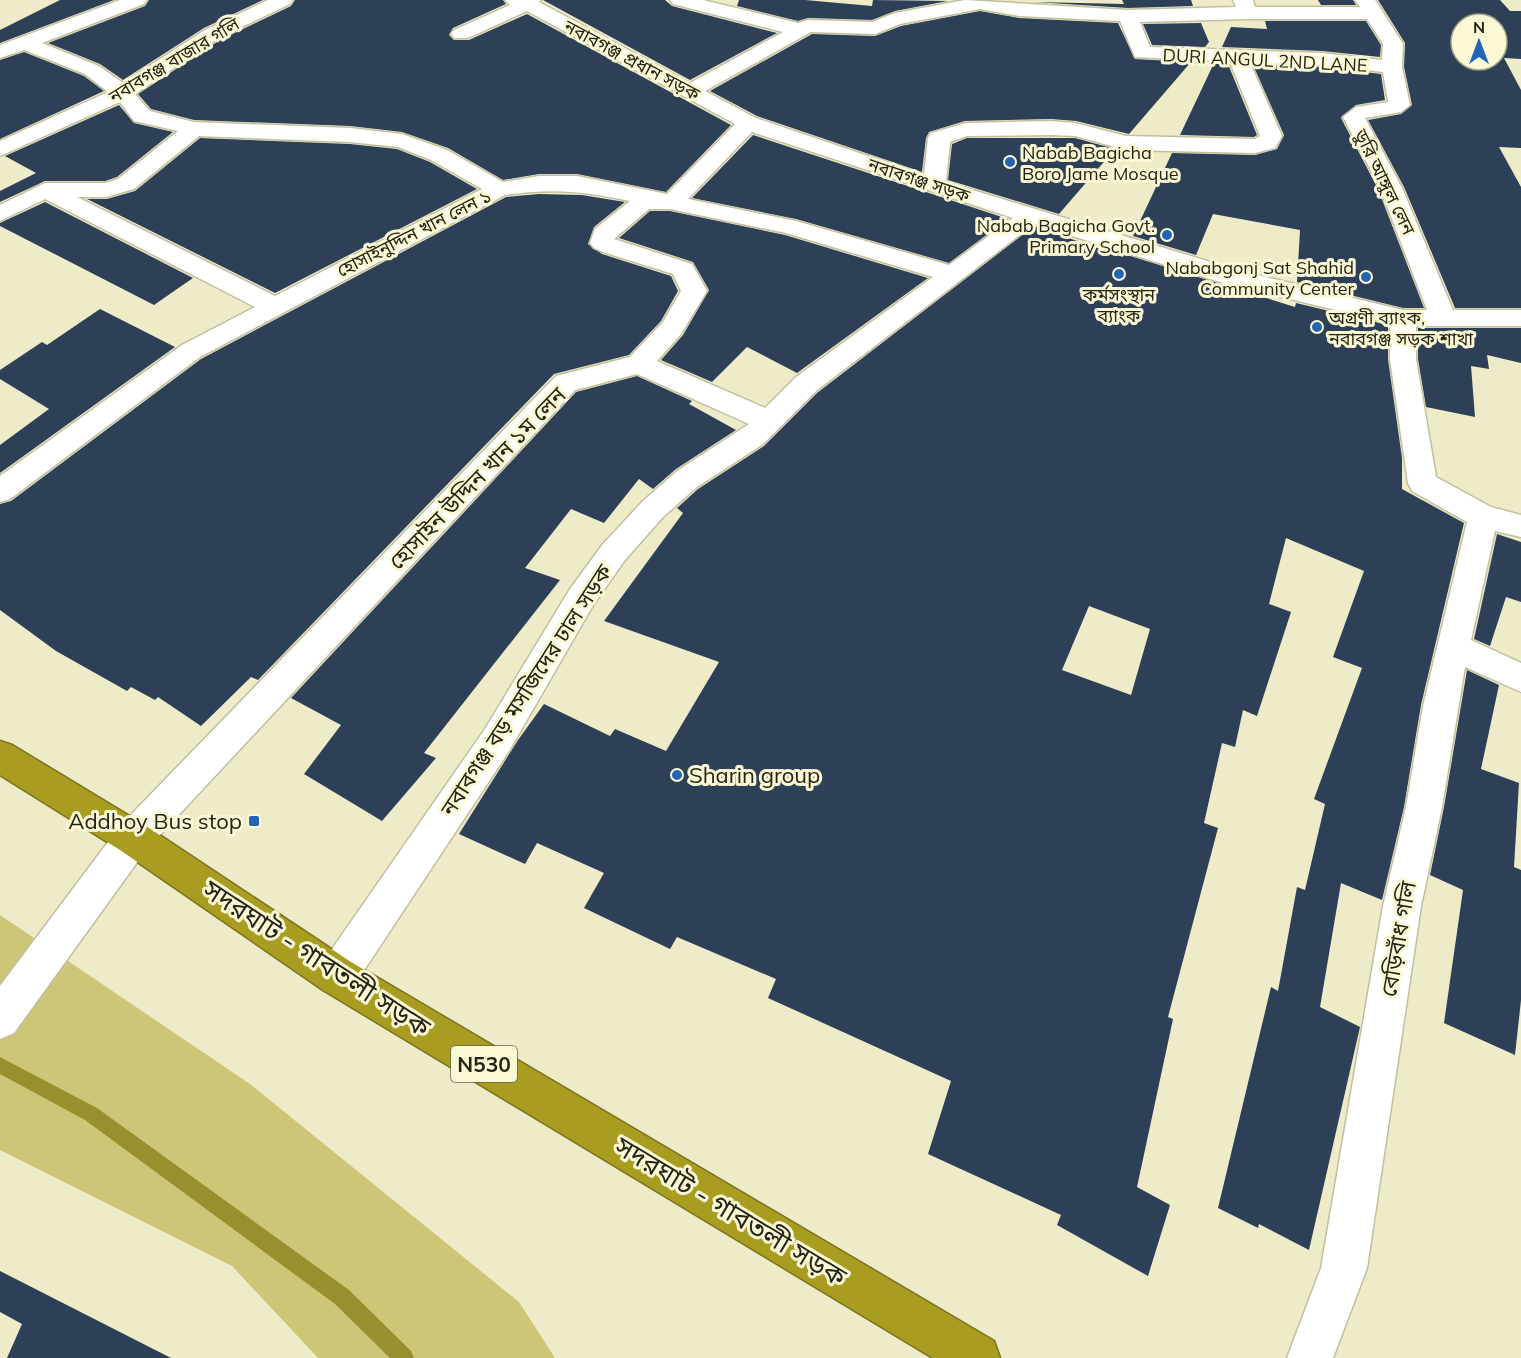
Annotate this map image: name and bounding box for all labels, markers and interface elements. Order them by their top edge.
street label: নবাবগঞ্জ বাজার গলি [104,12,244,108]
north arrow [1449,12,1509,72]
street label: নবাবগঞ্জ প্রধান সড়ক [559,14,704,106]
text: N [1473,17,1485,37]
street label: DURI ANGUL 2ND LANE [1162,43,1368,77]
street label: ডুরি আঙ্গুল লেন [1349,125,1421,240]
place label: Nabab Bagicha Boro Jame Mosque [1022,141,1179,185]
street label: নবাবগঞ্জ সড়ক [864,152,973,207]
marker: Nabab Bagicha Boro Jame Mosque [1003,155,1017,169]
street label: হোসাইনুদ্দিন খান লেন ১ [333,184,495,282]
place label: Nabab Bagicha Govt. Primary School [977,214,1155,258]
marker: Nabab Bagicha Govt. Primary School [1160,228,1174,242]
place label: Nababgonj Sat Shahid Community Center [1165,256,1354,300]
marker: কর্মসংস্থান ব্যাংক [1112,267,1126,281]
marker: Nababgonj Sat Shahid Community Center [1359,270,1373,284]
place label: কর্মসংস্থান ব্যাংক [1082,283,1156,327]
place label: অগ্রণী ব্যাংক, নবাবগঞ্জ সড়ক শাখা [1328,306,1473,350]
marker: অগ্রণী ব্যাংক, নবাবগঞ্জ সড়ক শাখা [1310,320,1324,334]
street label: হোসাইন উদ্দিন খান ১ম লেন [383,380,572,575]
street label: নবাবগঞ্জ বড় মসজিদের ঢাল সড়ক [434,559,618,822]
place label: Sharin group [689,761,820,789]
marker: Sharin group [670,768,684,782]
place label: Addhoy Bus stop [68,807,242,835]
marker: Addhoy Bus stop [247,814,261,828]
street label: সদরঘাট - গাবতলী সড়ক [196,871,438,1045]
street label: বেড়িবাঁধ গলি [1374,878,1422,999]
road number: N530 [451,1046,517,1082]
street label: সদরঘাট - গাবতলী সড়ক [608,1128,854,1294]

